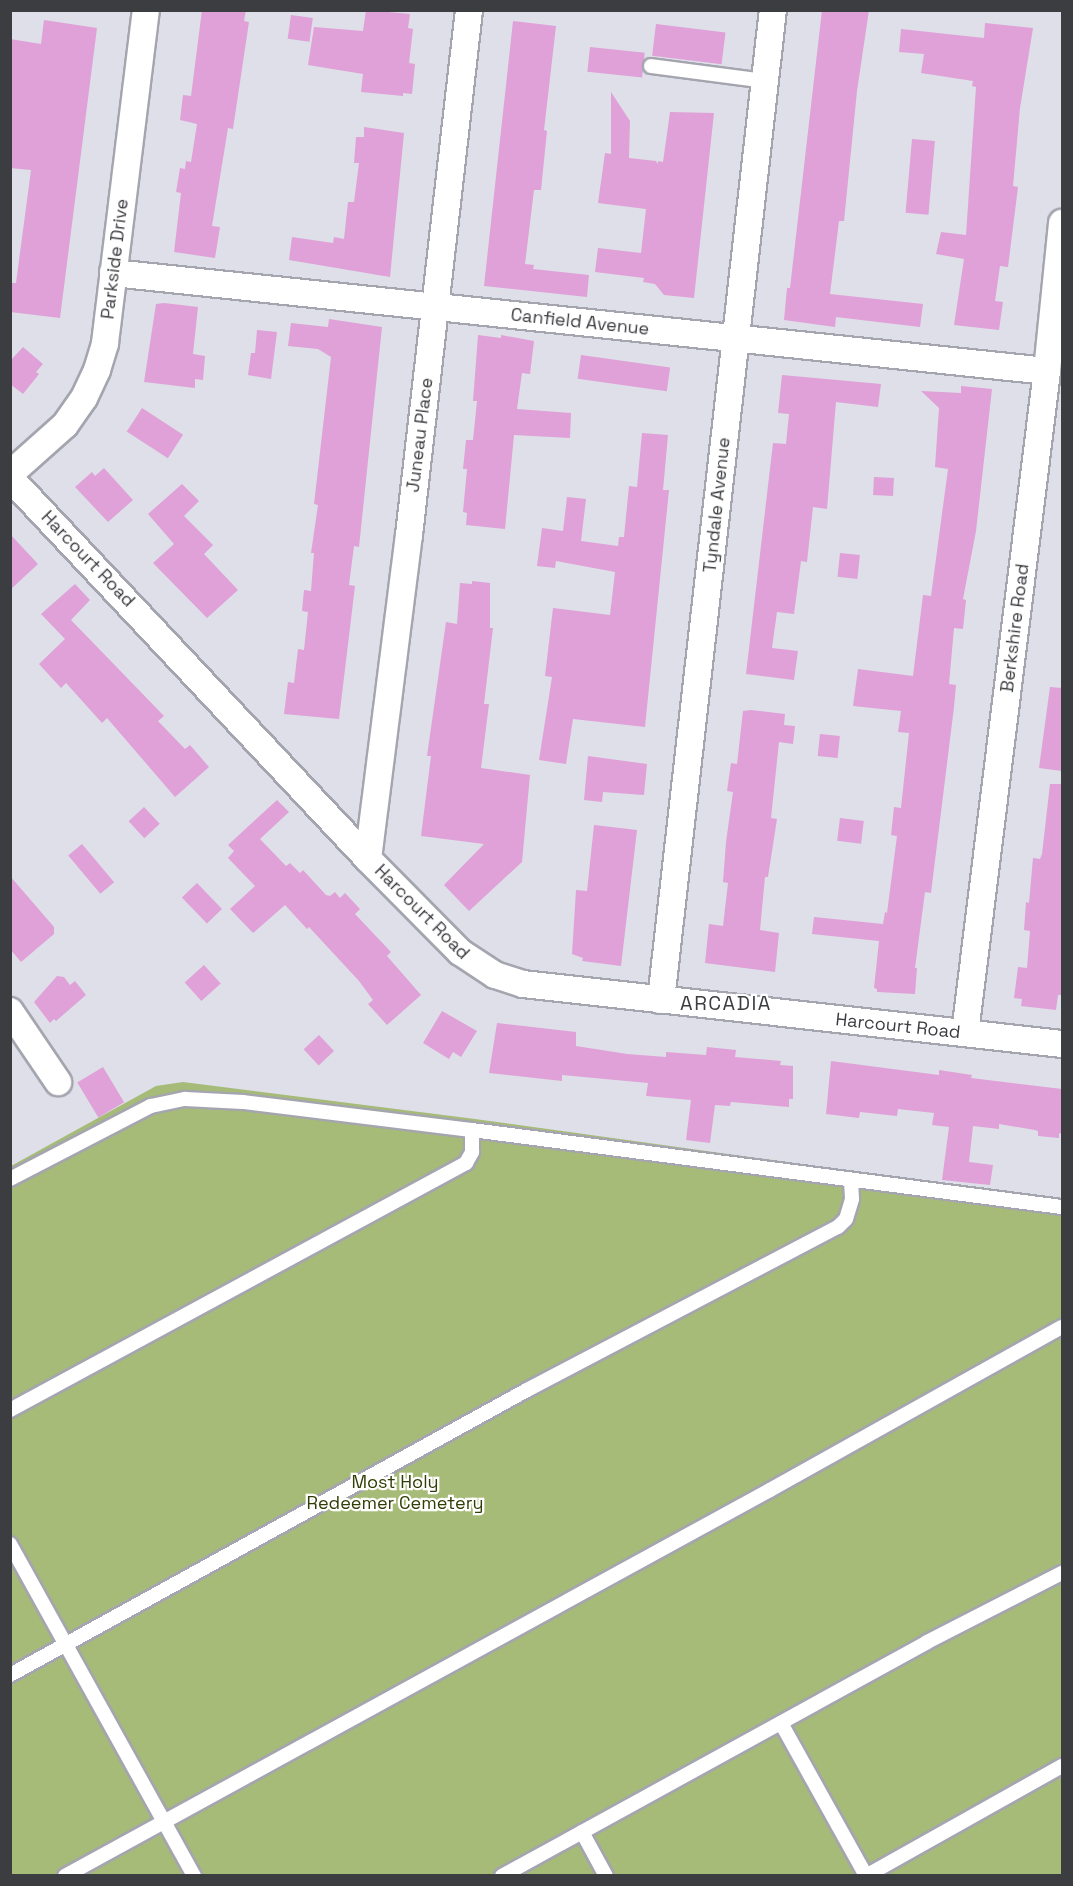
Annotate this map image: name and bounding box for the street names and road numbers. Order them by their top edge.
street label: Parkside Drive [97,198,133,320]
street label: Canfield Avenue [510,304,650,340]
street label: Juneau Place [402,376,438,494]
street label: Tyndale Avenue [699,436,735,574]
street label: Harcourt Road [37,506,139,612]
street label: Berkshire Road [996,562,1034,694]
street label: Harcourt Road [370,860,474,964]
street label: Harcourt Road [835,1009,961,1043]

